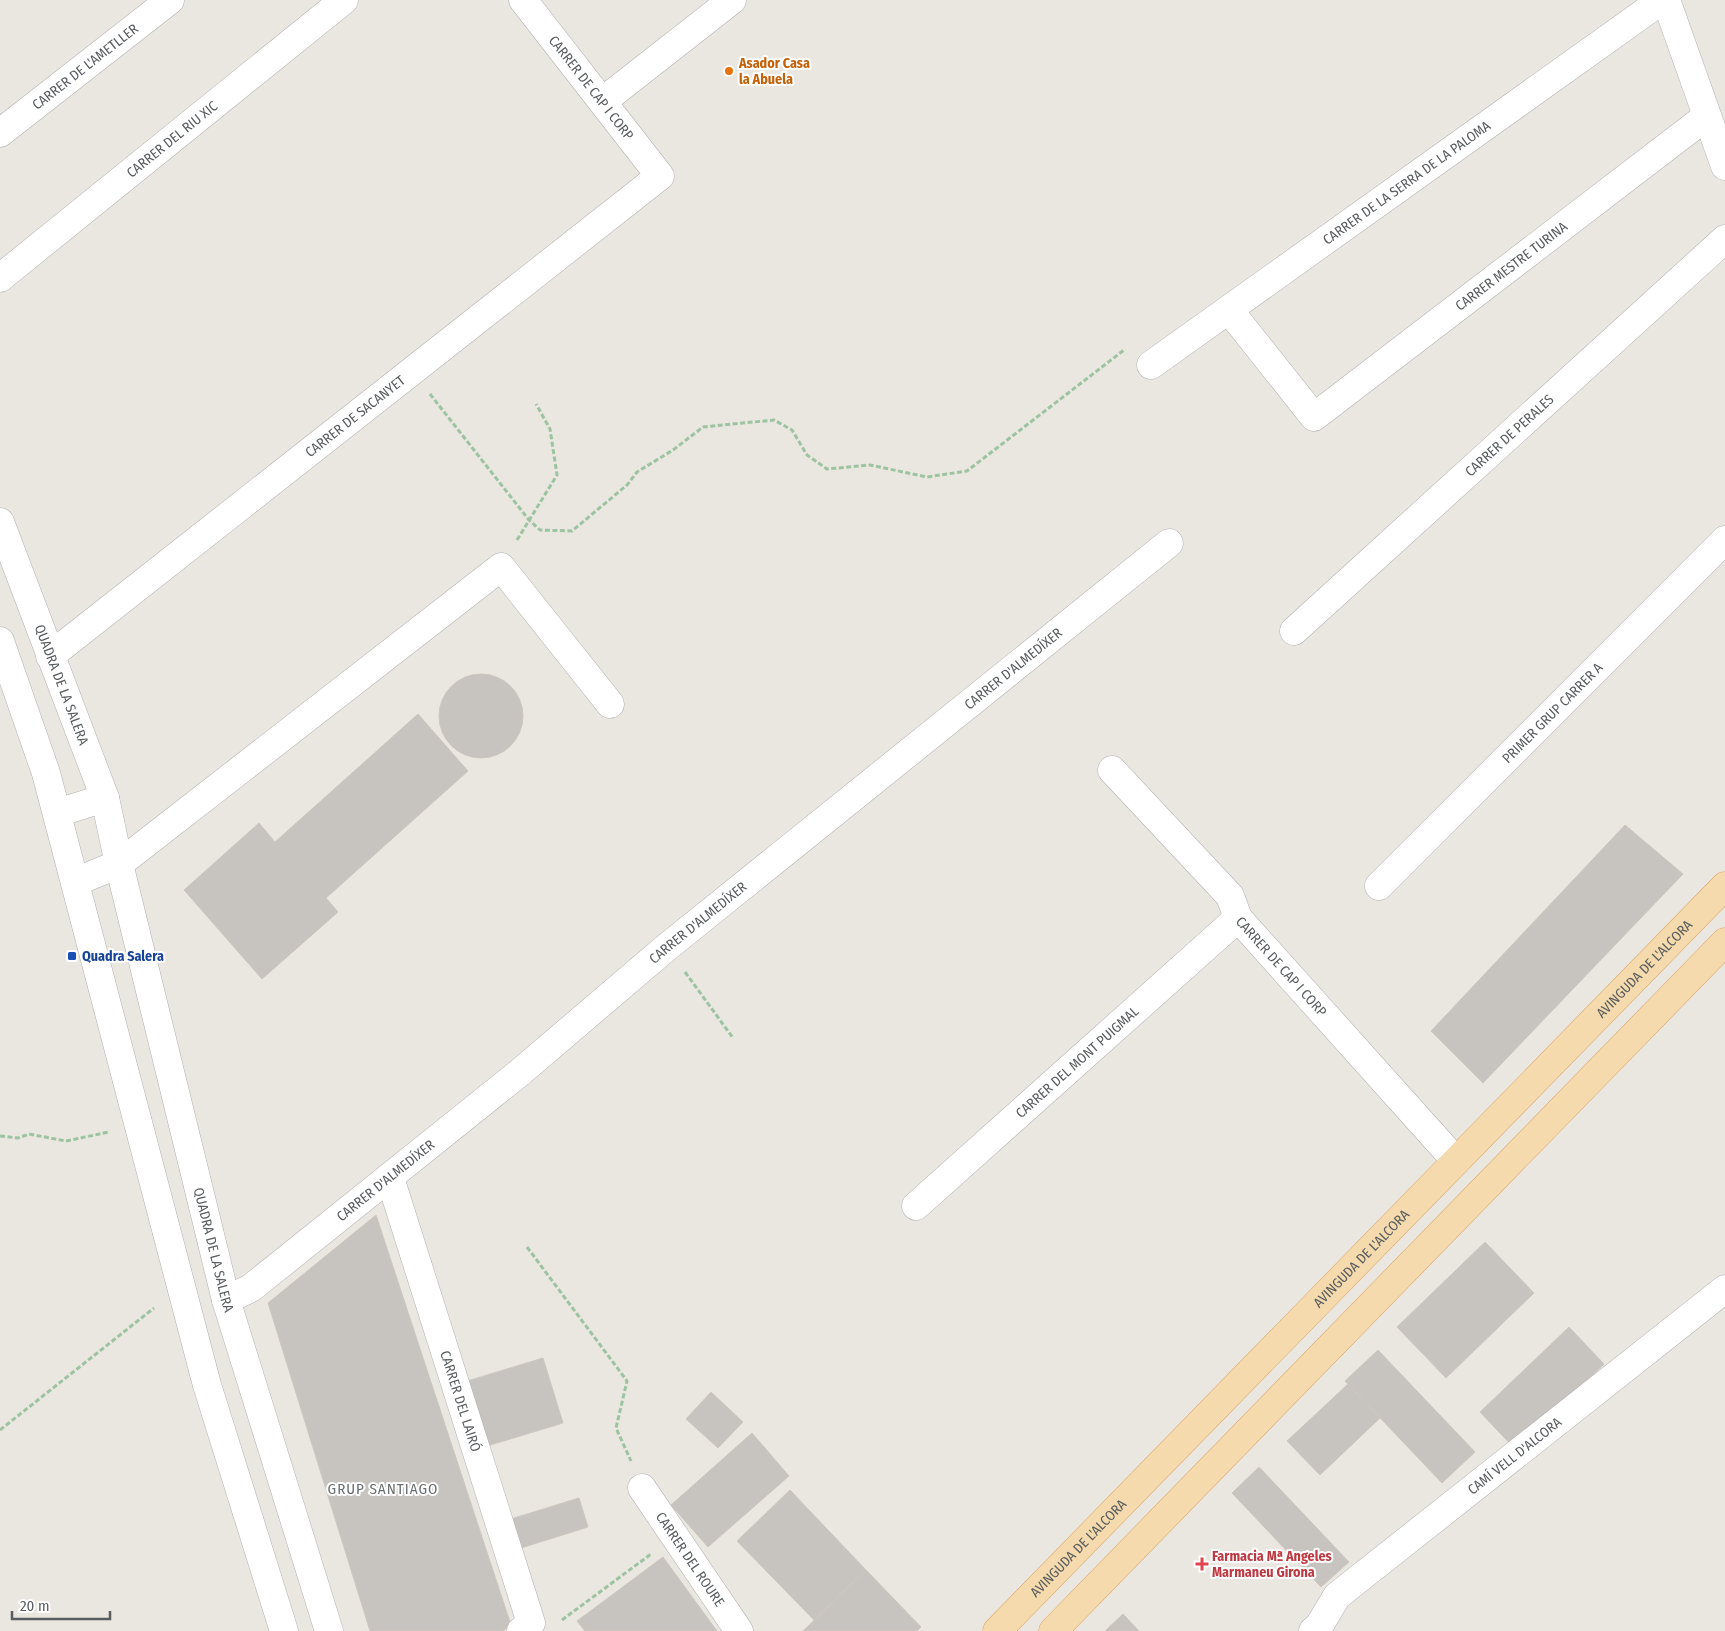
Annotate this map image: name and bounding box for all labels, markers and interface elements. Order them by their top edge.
street label: CARRER DE L'AMETLLER [29,20,142,113]
street label: CARRER DE CAP I CORP [545,32,637,144]
place label: Asador Casa la Abuela [738,55,810,88]
marker: Asador Casa la Abuela [723,65,735,77]
street label: CARRER DEL RIU XIC [123,97,221,181]
street label: CARRER DE LA SERRA DE LA PALOMA [1319,116,1494,248]
street label: CARRER MESTRE TURINA [1452,217,1571,314]
street label: CARRER DE SACANYET [302,371,409,461]
street label: CARRER DE PERALES [1461,391,1557,480]
street label: QUADRA DE LA SALERA [31,622,93,748]
street label: CARRER D'ALMEDÍXER [961,624,1066,713]
street label: PRIMER GRUP CARRER A [1498,658,1607,767]
street label: CARRER D'ALMEDÍXER [645,878,750,967]
street label: CARRER DE CAP I CORP [1232,913,1330,1020]
street label: AVINGUDA DE L'ALCORA [1593,916,1696,1021]
place label: Quadra Salera [82,948,164,965]
marker: Quadra Salera [66,950,78,962]
street label: CARRER DEL MONT PUIGMAL [1012,1003,1142,1121]
street label: CARRER D'ALMEDÍXER [333,1136,438,1225]
street label: QUADRA DE LA SALERA [190,1186,238,1315]
street label: AVINGUDA DE L'ALCORA [1310,1205,1413,1311]
street label: CARRER DEL LAIRÓ [437,1348,486,1454]
street label: CAMÍ VELL D'ALCORA [1464,1413,1565,1498]
district label: GRUP SANTIAGO [328,1480,438,1498]
street label: AVINGUDA DE L'ALCORA [1026,1495,1130,1601]
street label: CARRER DEL ROURE [652,1509,729,1610]
place label: Farmacia Mª Angeles Marmaneu Girona [1212,1548,1332,1581]
marker: Farmacia Mª Angeles Marmaneu Girona [1196,1558,1208,1570]
scale bar [12,1588,110,1620]
text: 20 m [20,1597,50,1615]

